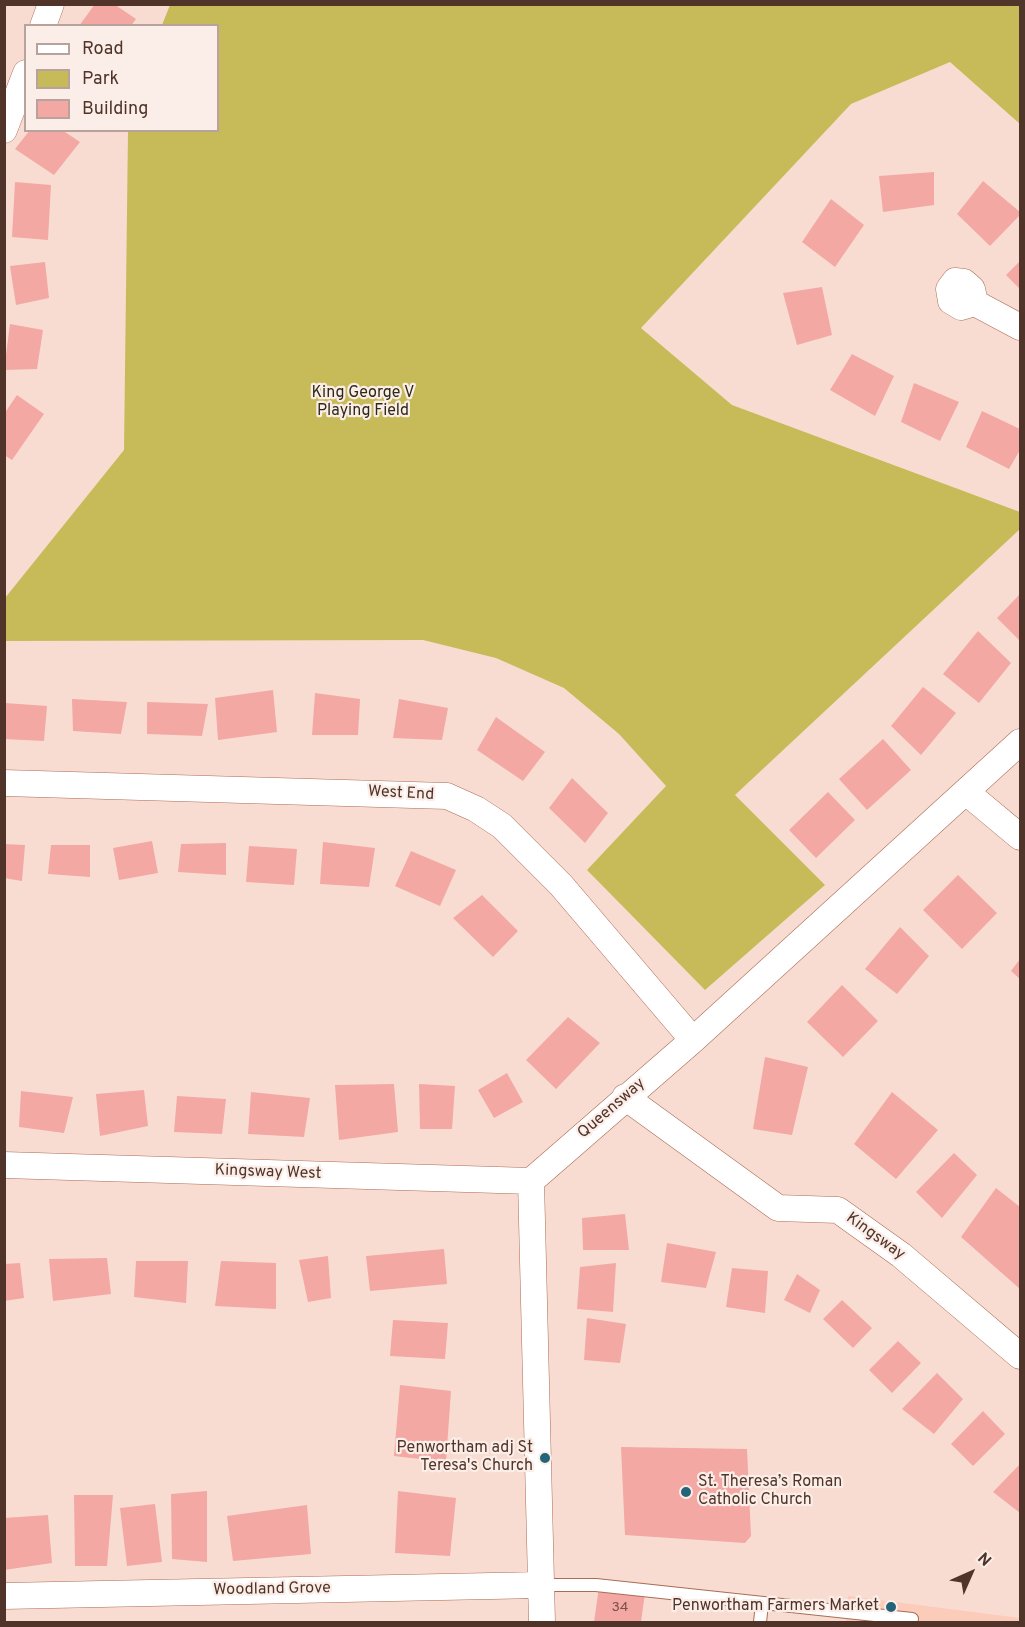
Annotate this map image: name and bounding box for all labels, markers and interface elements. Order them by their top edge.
legend [24,24,219,132]
text: Road [82,38,124,61]
text: Park [82,68,119,91]
text: Building [82,98,148,121]
park label: King George V Playing Field [312,384,414,422]
street label: West End [367,783,435,805]
street label: Queensway [574,1075,650,1143]
street label: Kingsway West [214,1162,322,1184]
street label: Kingsway [842,1209,908,1265]
place label: Penwortham adj St Teresa's Church [396,1439,533,1477]
marker: Penwortham adj St Teresa's Church [538,1451,552,1465]
place label: St. Theresa’s Roman Catholic Church [698,1473,842,1511]
marker: St. Theresa’s Roman Catholic Church [679,1485,693,1499]
north arrow [941,1543,1001,1603]
text: N [973,1549,995,1571]
street label: Woodland Grove [213,1579,331,1601]
place label: Penwortham Farmers Market [672,1597,879,1617]
house number: 34 [611,1600,629,1616]
marker: Penwortham Farmers Market [884,1600,898,1614]

